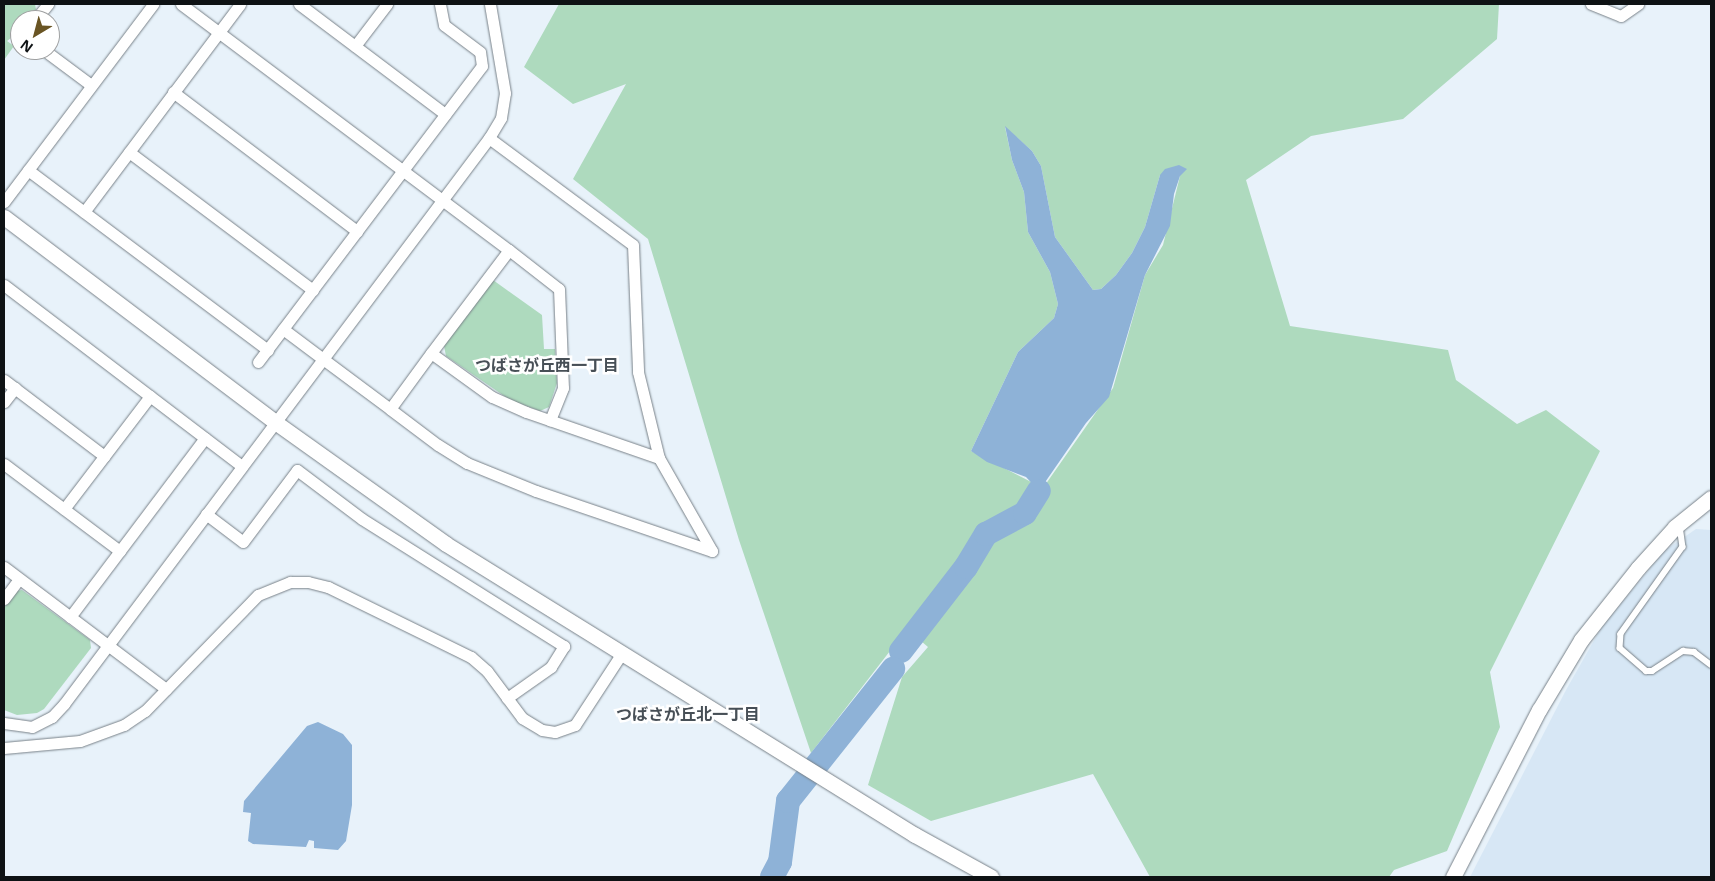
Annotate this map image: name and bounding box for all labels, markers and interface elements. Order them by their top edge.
north arrow [10,10,60,60]
text: N [16,36,37,58]
district label: つばさが丘西一丁目 [475,355,619,375]
district label: つばさが丘北一丁目 [616,704,760,724]

